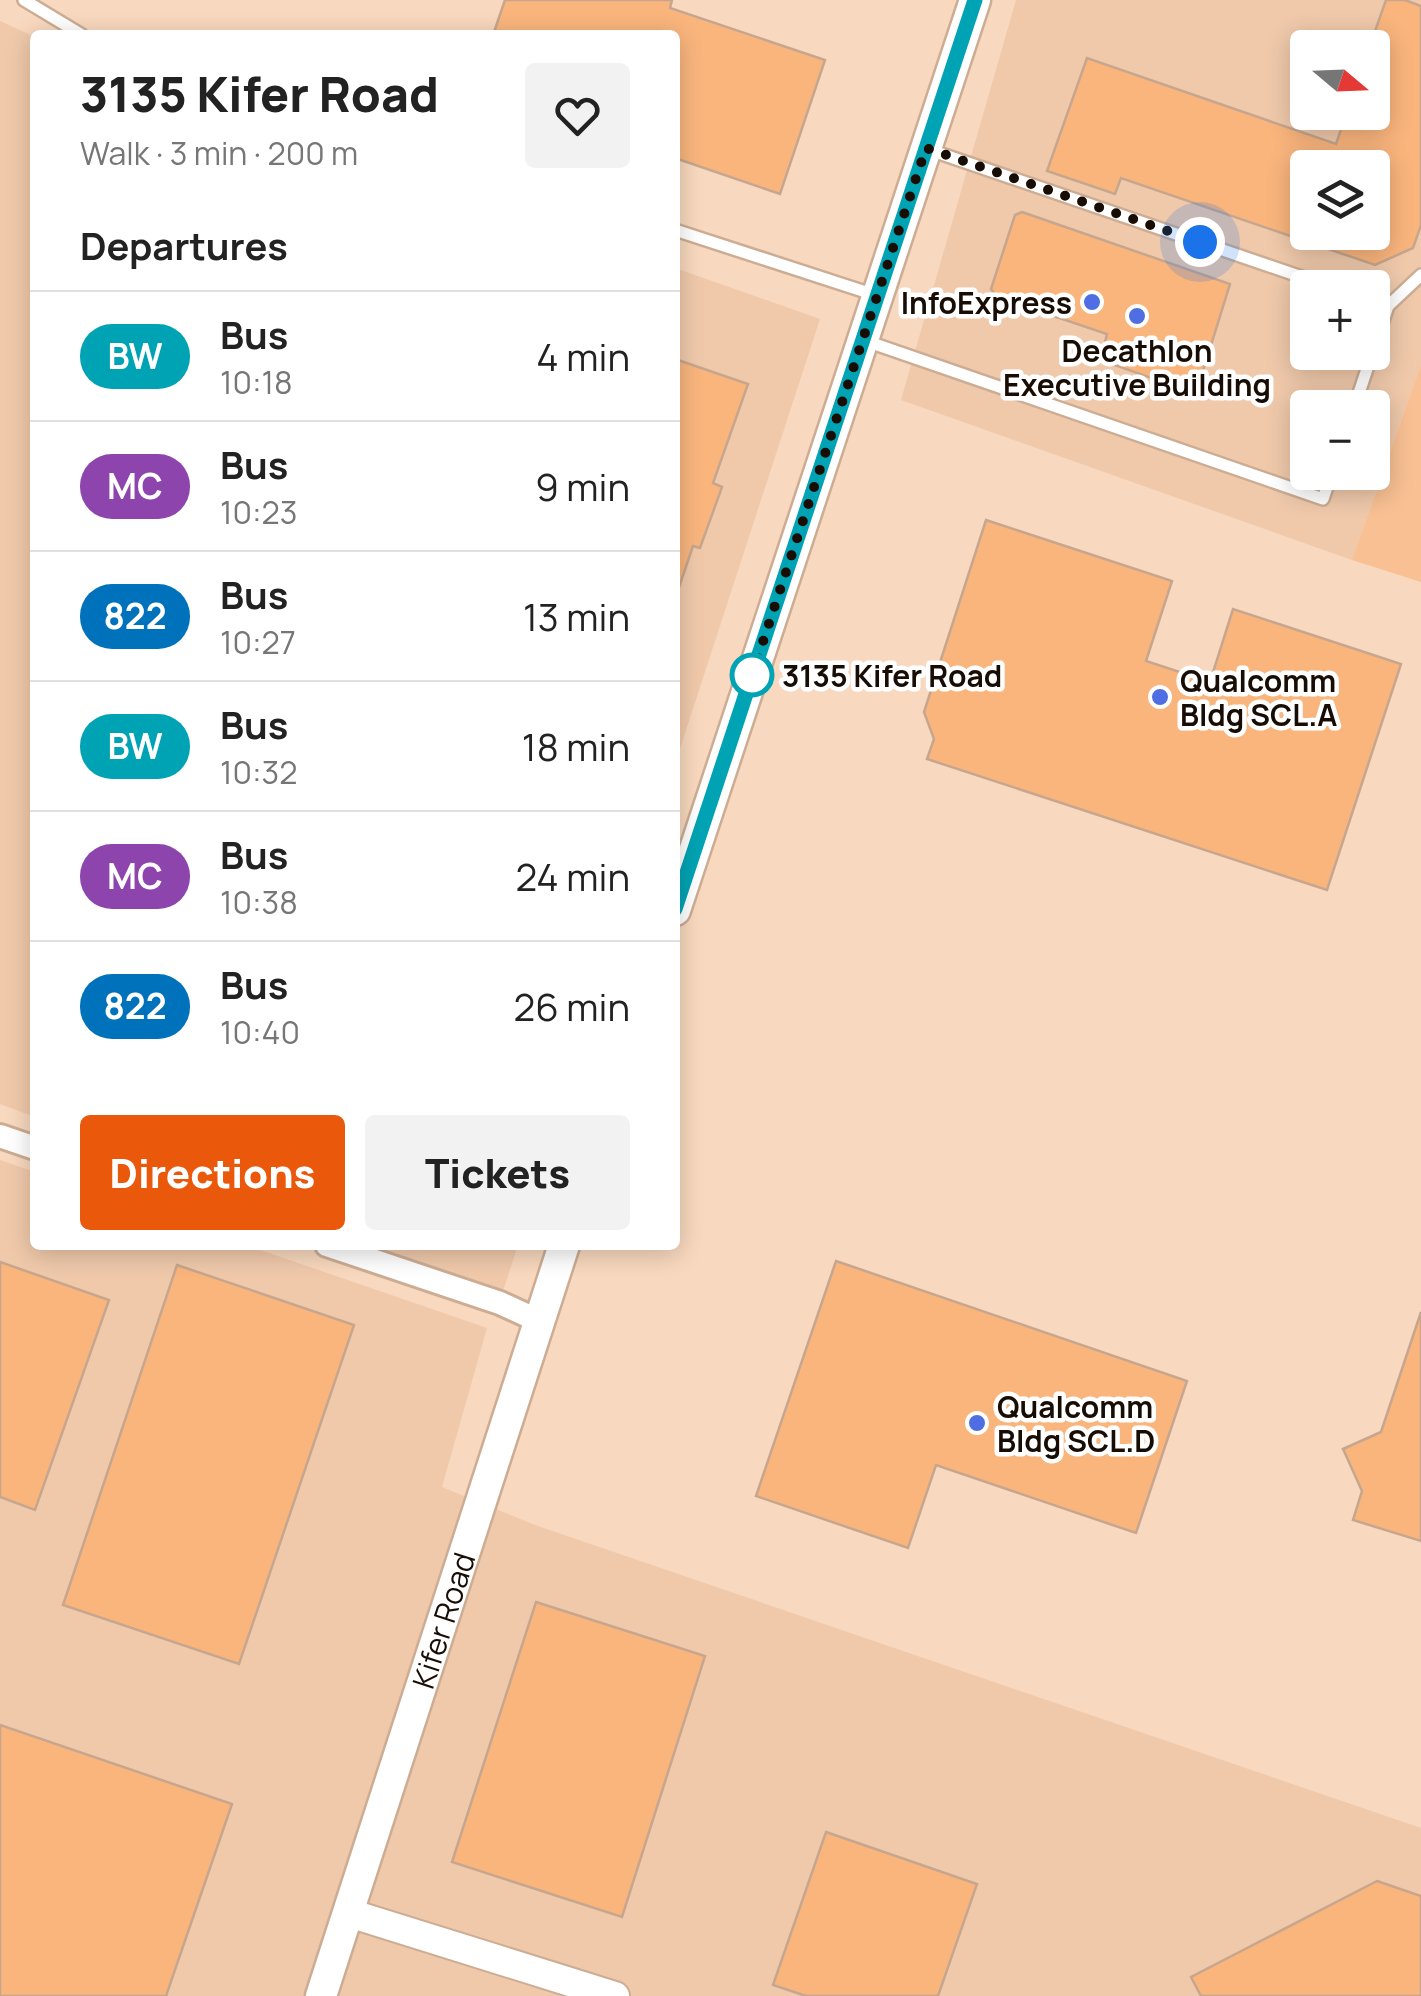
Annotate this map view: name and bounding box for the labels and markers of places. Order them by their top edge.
place label: InfoExpress [901,282,1072,323]
marker: InfoExpress [1081,291,1103,313]
marker: Decathlon Executive Building [1126,305,1148,327]
place label: Decathlon Executive Building [1003,330,1271,405]
marker: 3135 Kifer Road [731,654,773,696]
place label: 3135 Kifer Road [782,655,1002,696]
place label: Qualcomm Bldg SCL.A [1180,660,1337,735]
marker: Qualcomm Bldg SCL.A [1149,686,1171,708]
place label: Qualcomm Bldg SCL.D [997,1386,1155,1461]
marker: Qualcomm Bldg SCL.D [966,1412,988,1434]

